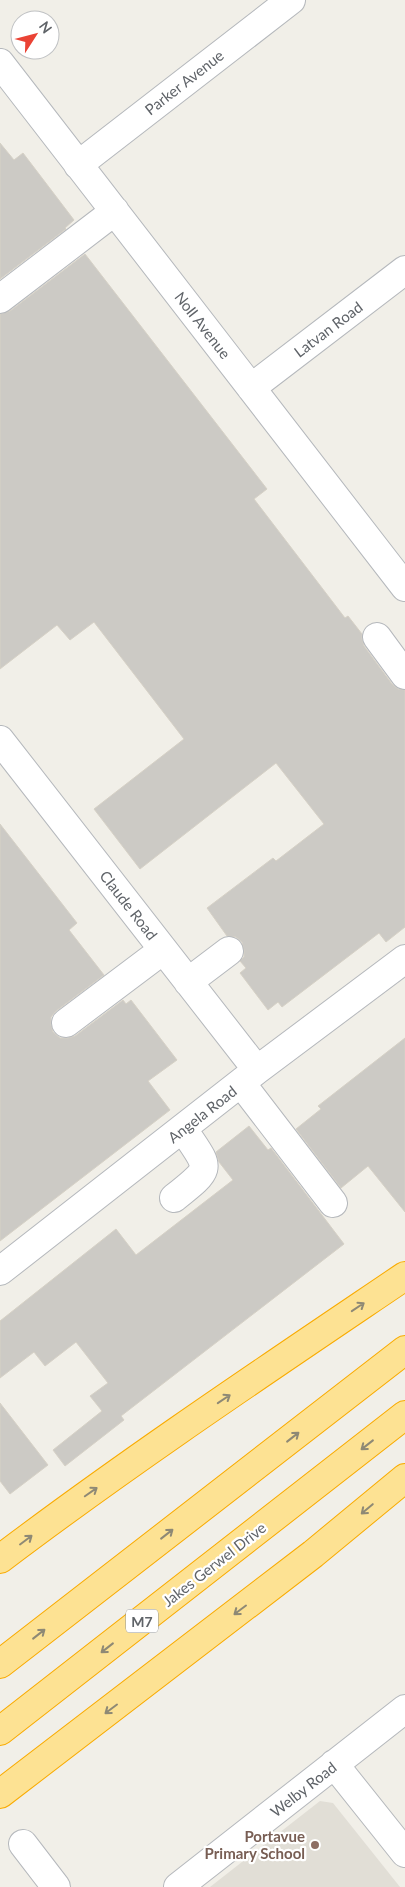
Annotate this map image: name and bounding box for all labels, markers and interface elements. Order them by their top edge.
north arrow [10,10,60,60]
text: N [36,18,56,36]
street label: Parker Avenue [141,46,227,118]
street label: Noll Avenue [171,288,235,362]
street label: Latvan Road [290,297,366,361]
street label: Claude Road [96,867,162,943]
street label: Angela Road [164,1082,240,1146]
one-way arrow [351,1302,365,1312]
one-way arrow [217,1394,231,1404]
one-way arrow [286,1432,299,1443]
one-way arrow [360,1440,373,1451]
one-way arrow [84,1487,98,1497]
one-way arrow [361,1504,374,1515]
street label: Jakes Gerwel Drive [159,1518,269,1610]
one-way arrow [160,1529,173,1540]
one-way arrow [19,1534,32,1545]
one-way arrow [233,1605,247,1615]
road number: M7 [126,1610,158,1632]
one-way arrow [32,1628,45,1639]
one-way arrow [101,1642,114,1653]
one-way arrow [104,1704,118,1714]
street label: Welby Road [266,1758,340,1820]
place label: Portavue Primary School [205,1827,305,1862]
marker: Portavue Primary School [309,1839,321,1851]

